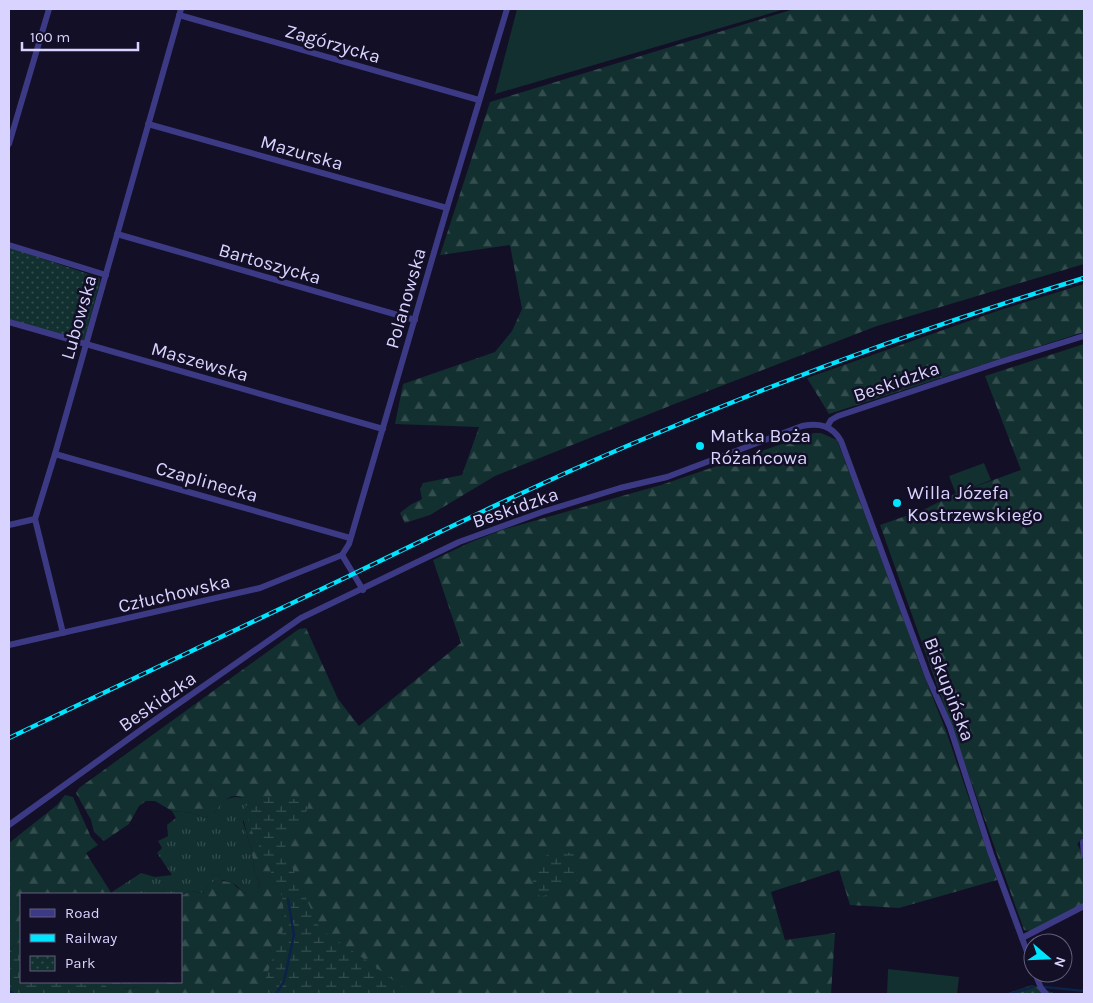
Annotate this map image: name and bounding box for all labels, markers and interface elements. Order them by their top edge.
scale bar [22,20,139,52]
street label: Zagórzycka [282,20,383,68]
text: 100 m [30,28,70,46]
street label: Mazurska [258,131,346,175]
street label: Bartoszycka [216,239,323,289]
street label: Polanowska [381,246,431,351]
street label: Lubowska [56,272,102,362]
street label: Maszewska [149,338,251,386]
street label: Beskidzka [850,357,942,407]
place label: Matka Boża Różańcowa [710,425,811,469]
marker: Matka Boża Różańcowa [694,440,706,452]
street label: Czaplinecka [153,457,260,507]
place label: Willa Józefa Kostrzewskiego [907,482,1043,526]
street label: Beskidzka [469,483,561,533]
marker: Willa Józefa Kostrzewskiego [891,497,903,509]
street label: Człuchowska [116,570,232,618]
street label: Biskupińska [919,635,979,744]
street label: Beskidzka [115,667,200,736]
legend [20,893,182,983]
text: Road [65,904,100,922]
text: Railway [65,929,117,947]
north arrow [1023,933,1073,983]
text: Park [65,954,95,972]
text: N [1050,955,1069,970]

